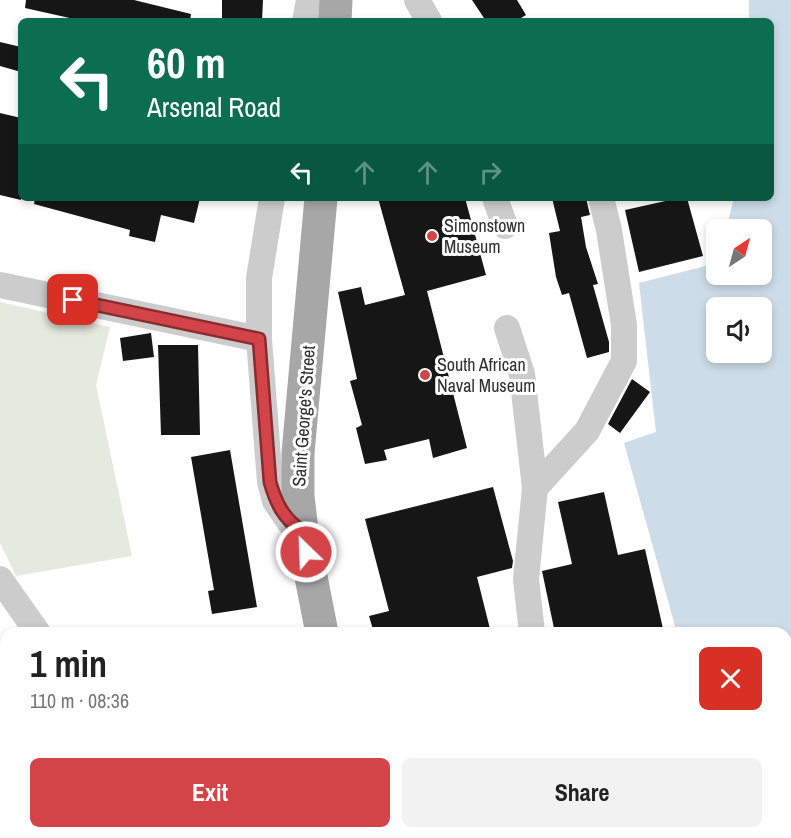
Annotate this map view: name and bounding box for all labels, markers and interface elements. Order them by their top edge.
text: 60 m [147,35,226,91]
icon: left [48,42,126,120]
text: Arsenal Road [147,89,281,125]
icon: left [285,156,318,189]
icon: ahead [348,156,381,189]
icon: ahead [411,156,444,189]
icon: right [474,156,507,189]
place label: Simonstown Museum [444,213,525,259]
north arrow [706,219,772,285]
map controls [706,219,772,363]
marker: Simonstown Museum [425,229,439,243]
pin [47,274,98,325]
icon: arrive [56,283,89,316]
button: sound [706,297,772,363]
street label: Saint George's Street [286,345,321,487]
place label: South African Naval Museum [437,352,535,398]
marker: South African Naval Museum [418,368,432,382]
position arrow [274,520,338,584]
text: 1 min [30,640,107,688]
button: close [699,647,762,710]
text: 110 m · 08:36 [30,687,129,714]
button: Exit [30,758,390,827]
button: Share [402,758,762,827]

